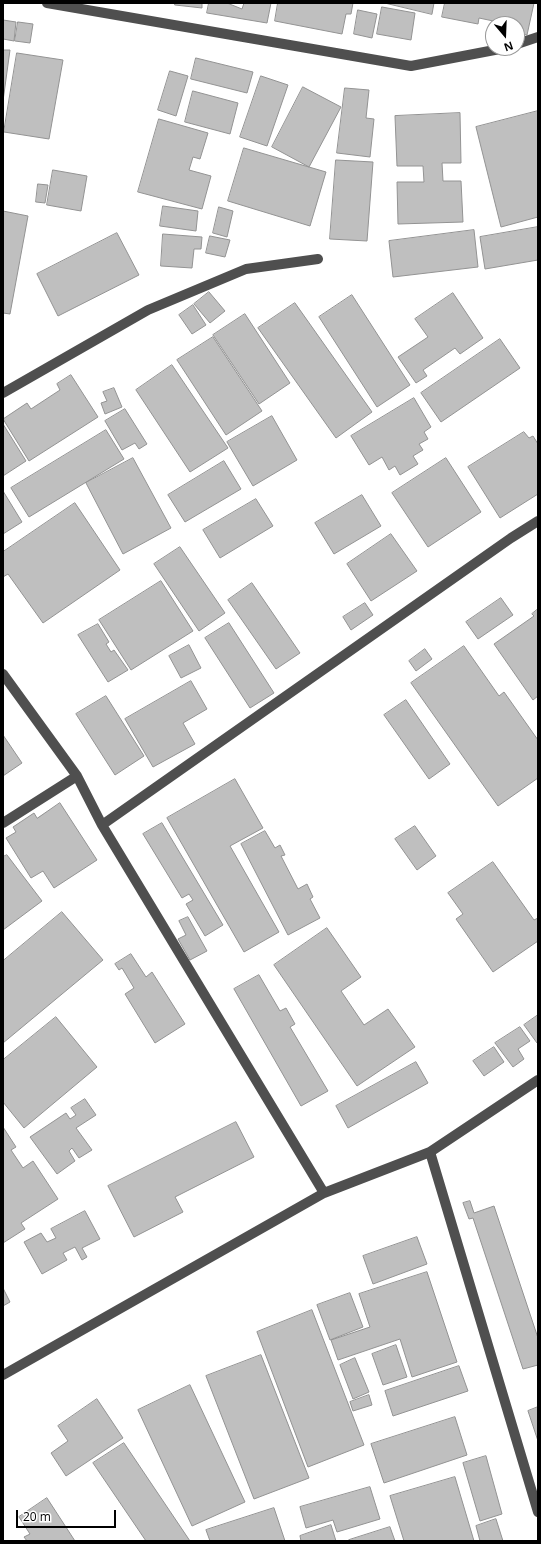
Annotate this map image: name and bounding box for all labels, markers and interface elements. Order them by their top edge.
north arrow [485,16,525,56]
text: N [502,38,515,55]
scale bar [18,1502,118,1528]
text: 20 m [23,1508,51,1525]

